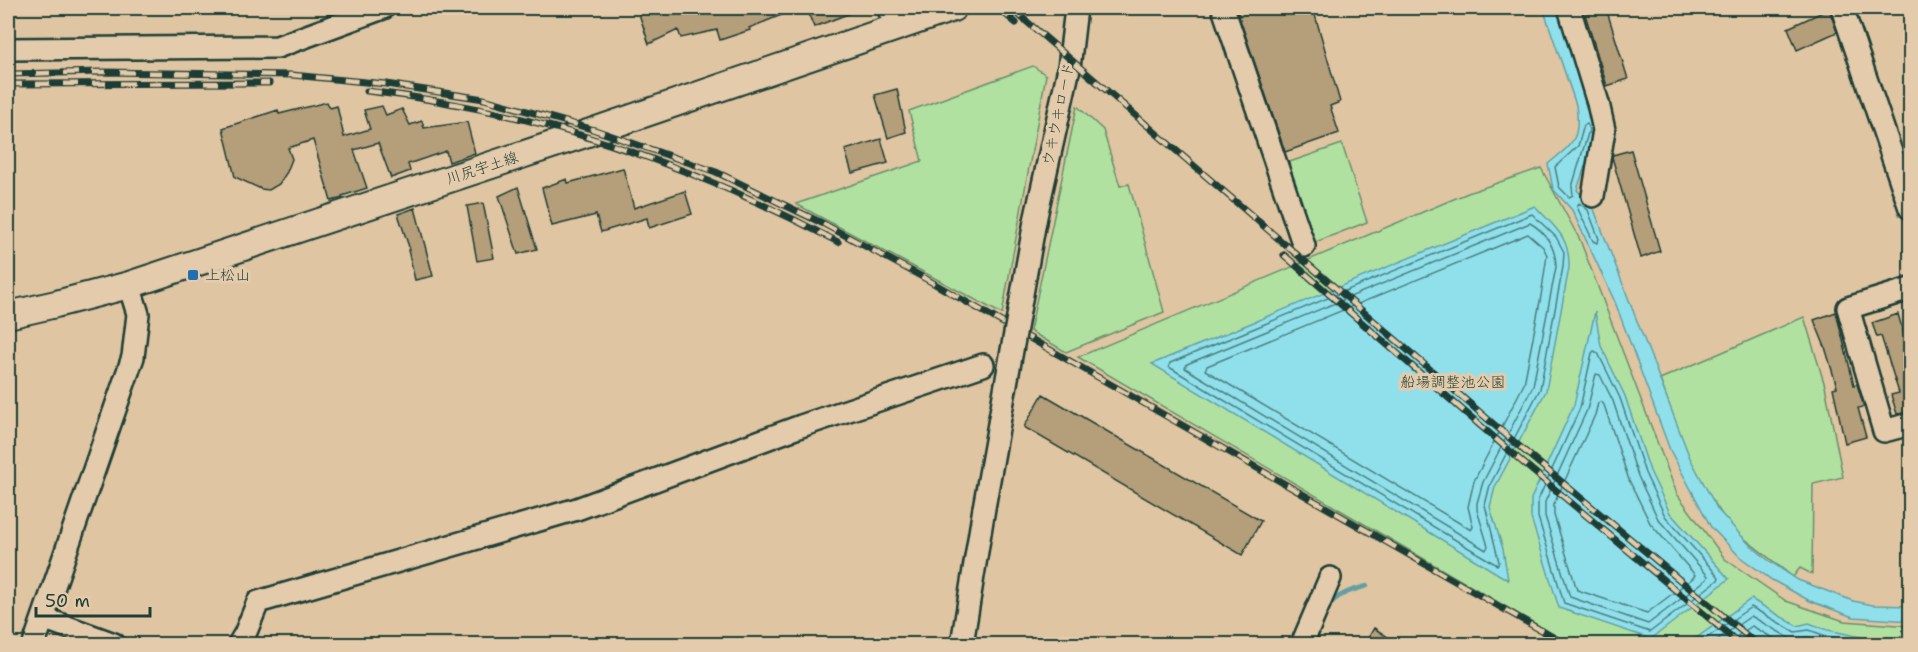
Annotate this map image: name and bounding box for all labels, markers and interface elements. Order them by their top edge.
street label: ウキウキロード [1037,61,1079,167]
street label: 川尻宇土線 [443,147,521,189]
place label: 上松山 [205,265,250,285]
marker: 上松山 [186,268,200,282]
park label: 船場調整池公園 [1400,372,1506,392]
scale bar [36,580,150,618]
text: 50 m [45,589,90,613]

